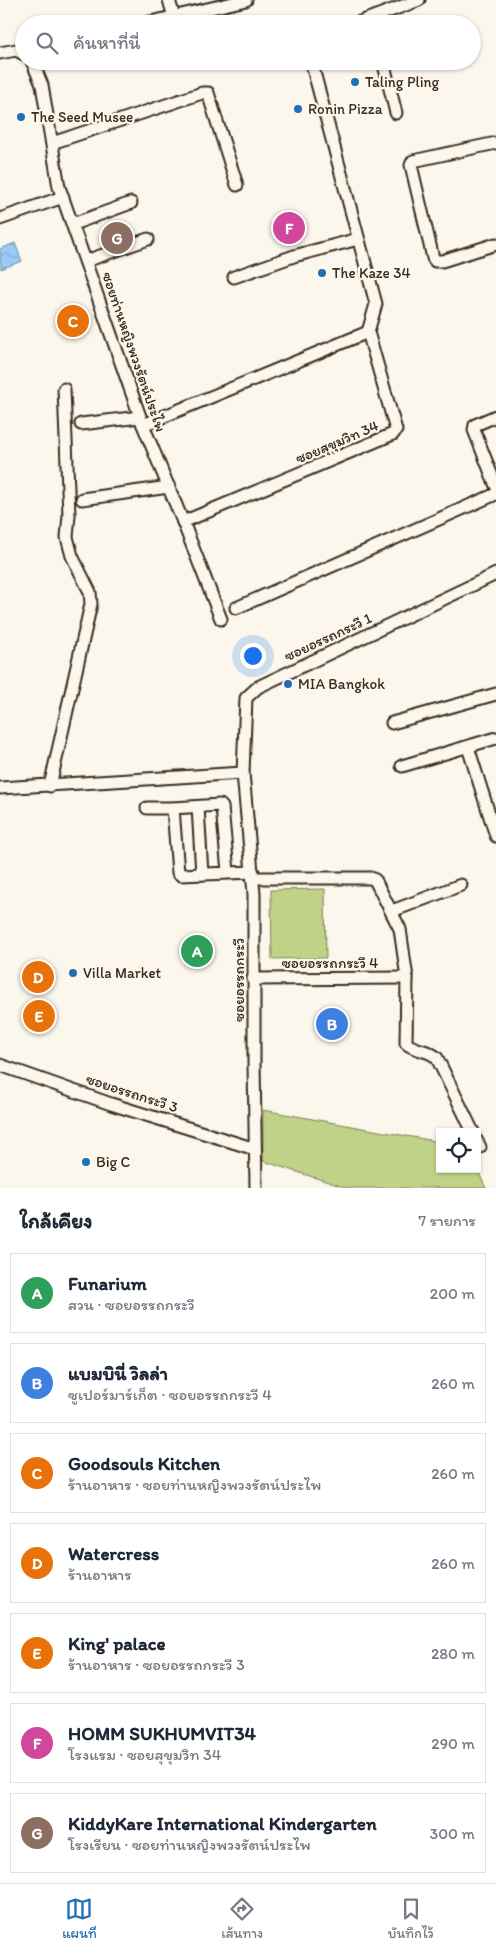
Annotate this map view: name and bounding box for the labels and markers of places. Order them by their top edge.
place label: Taling Pling [365,73,440,91]
marker: Taling Pling [349,76,361,88]
place label: Ronin Pizza [308,100,383,118]
marker: Ronin Pizza [292,103,304,115]
place label: The Seed Musee [31,108,133,126]
marker: The Seed Musee [15,111,27,123]
pin: F [273,209,305,247]
pin: G [101,219,133,257]
place label: The Kaze 34 [332,264,410,282]
marker: The Kaze 34 [316,267,328,279]
pin: C [57,302,89,340]
place label: MIA Bangkok [298,675,385,693]
marker: MIA Bangkok [282,678,294,690]
pin: A [181,932,213,970]
pin: D [22,958,54,996]
place label: Villa Market [83,964,162,982]
marker: Villa Market [67,967,79,979]
pin: E [23,997,55,1035]
pin: B [316,1005,348,1043]
place label: Big C [96,1153,131,1171]
marker: Big C [80,1156,92,1168]

